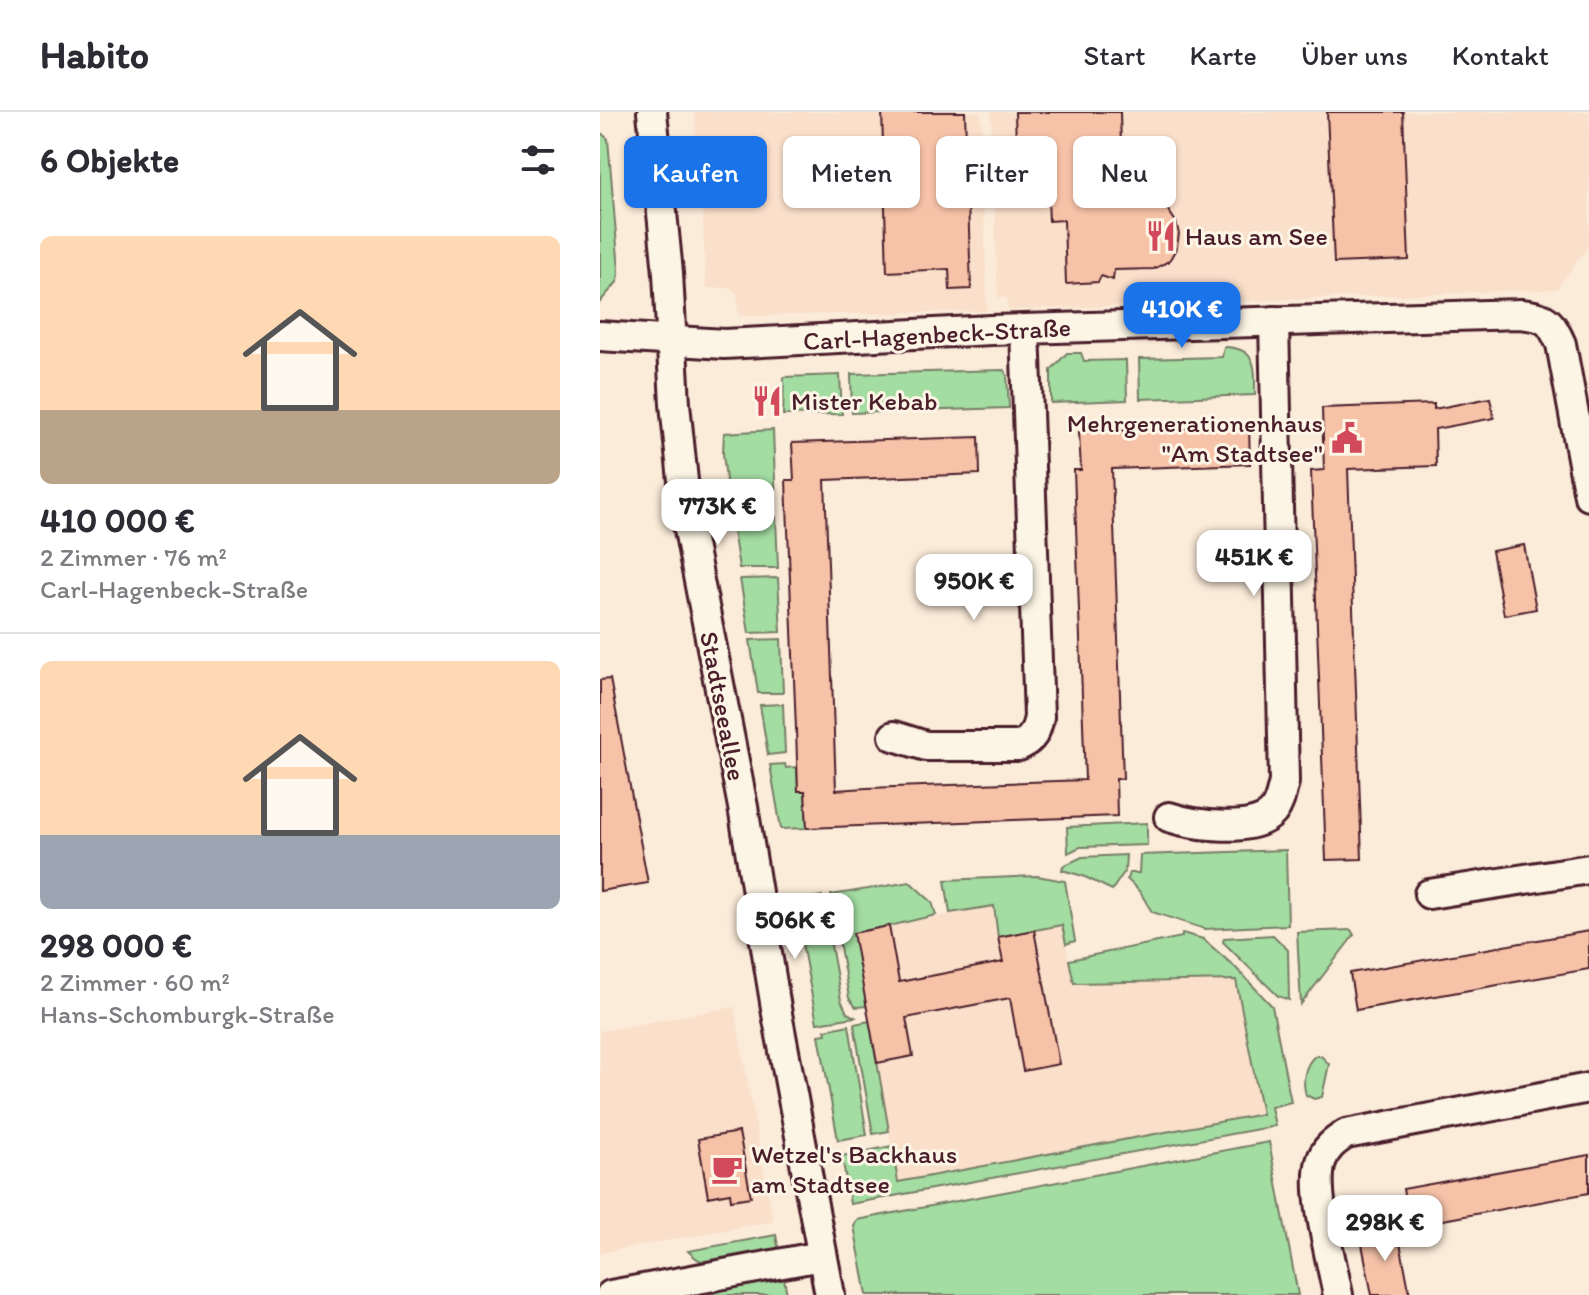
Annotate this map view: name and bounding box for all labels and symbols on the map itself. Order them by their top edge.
restaurant icon: Haus am See [1144,219,1178,253]
place label: Haus am See [1185,220,1328,252]
pin: 410K € [1117,282,1247,350]
street label: Carl-Hagenbeck-Straße [802,311,1072,357]
restaurant icon: Mister Kebab [750,384,784,418]
place label: Mister Kebab [791,385,938,417]
place label: Mehrgenerationenhaus "Am Stadtsee" [1067,407,1323,469]
public building icon: Mehrgenerationenhaus "Am Stadtsee" [1330,421,1364,455]
pin: 773K € [653,479,783,547]
pin: 451K € [1189,530,1319,598]
pin: 950K € [909,554,1039,622]
street label: Stadtseeallee [693,629,753,783]
pin: 506K € [730,893,860,961]
place label: Wetzel's Backhaus am Stadtsee [751,1138,957,1200]
cafe icon: Wetzel's Backhaus am Stadtsee [710,1152,744,1186]
pin: 298K € [1320,1195,1450,1263]

